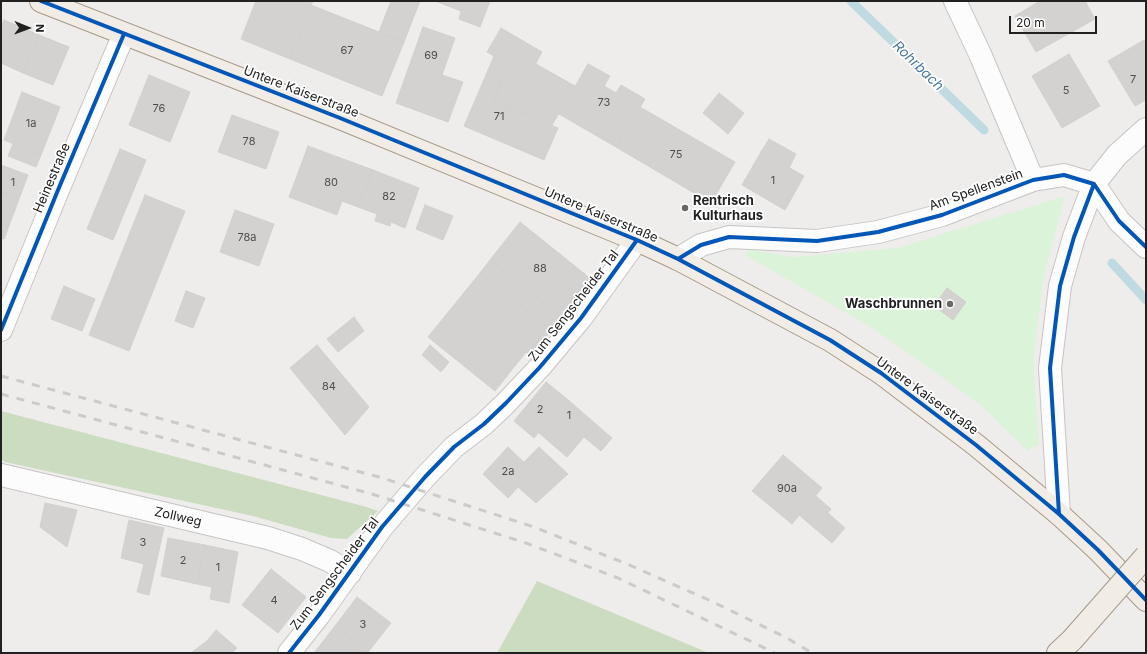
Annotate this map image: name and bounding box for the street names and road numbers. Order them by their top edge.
street label: Untere Kaiserstraße [241,63,361,121]
street label: Heinestraße [30,141,74,215]
street label: Am Spellenstein [927,166,1025,214]
street label: Untere Kaiserstraße [542,184,660,246]
street label: Zum Sengscheider Tal [526,247,622,365]
street label: Untere Kaiserstraße [873,354,981,438]
street label: Zollweg [153,504,203,530]
street label: Zum Sengscheider Tal [287,515,383,633]

